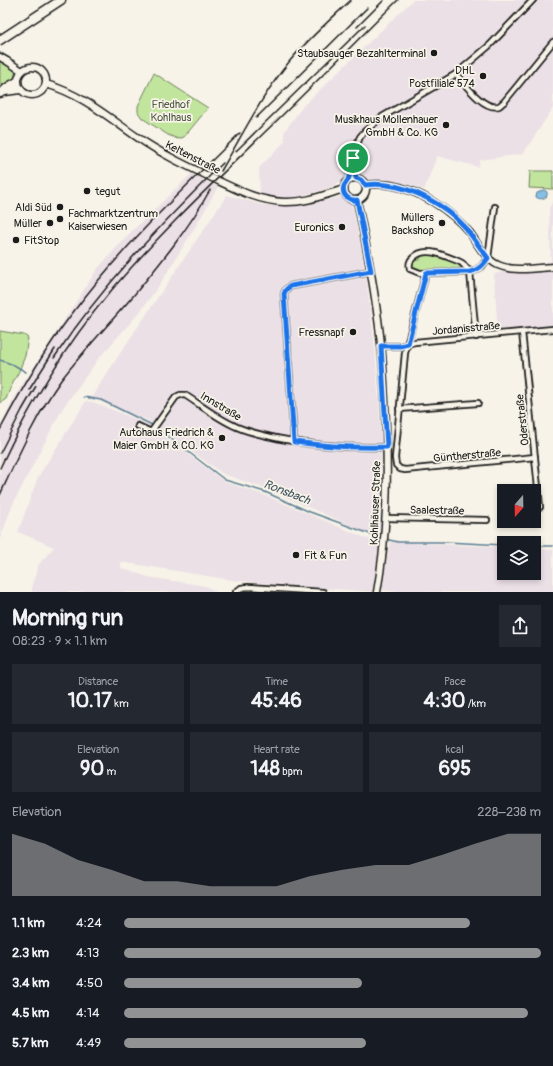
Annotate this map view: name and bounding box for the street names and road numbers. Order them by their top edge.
street label: Keltenstraße [163,138,223,177]
street label: Jordanisstraße [432,319,501,338]
street label: Innstraße [198,389,244,424]
street label: Oderstraße [513,393,532,446]
street label: Güntherstraße [433,446,502,465]
street label: Kohlhäuser Straße [368,460,383,545]
street label: Saalestraße [410,504,465,517]

